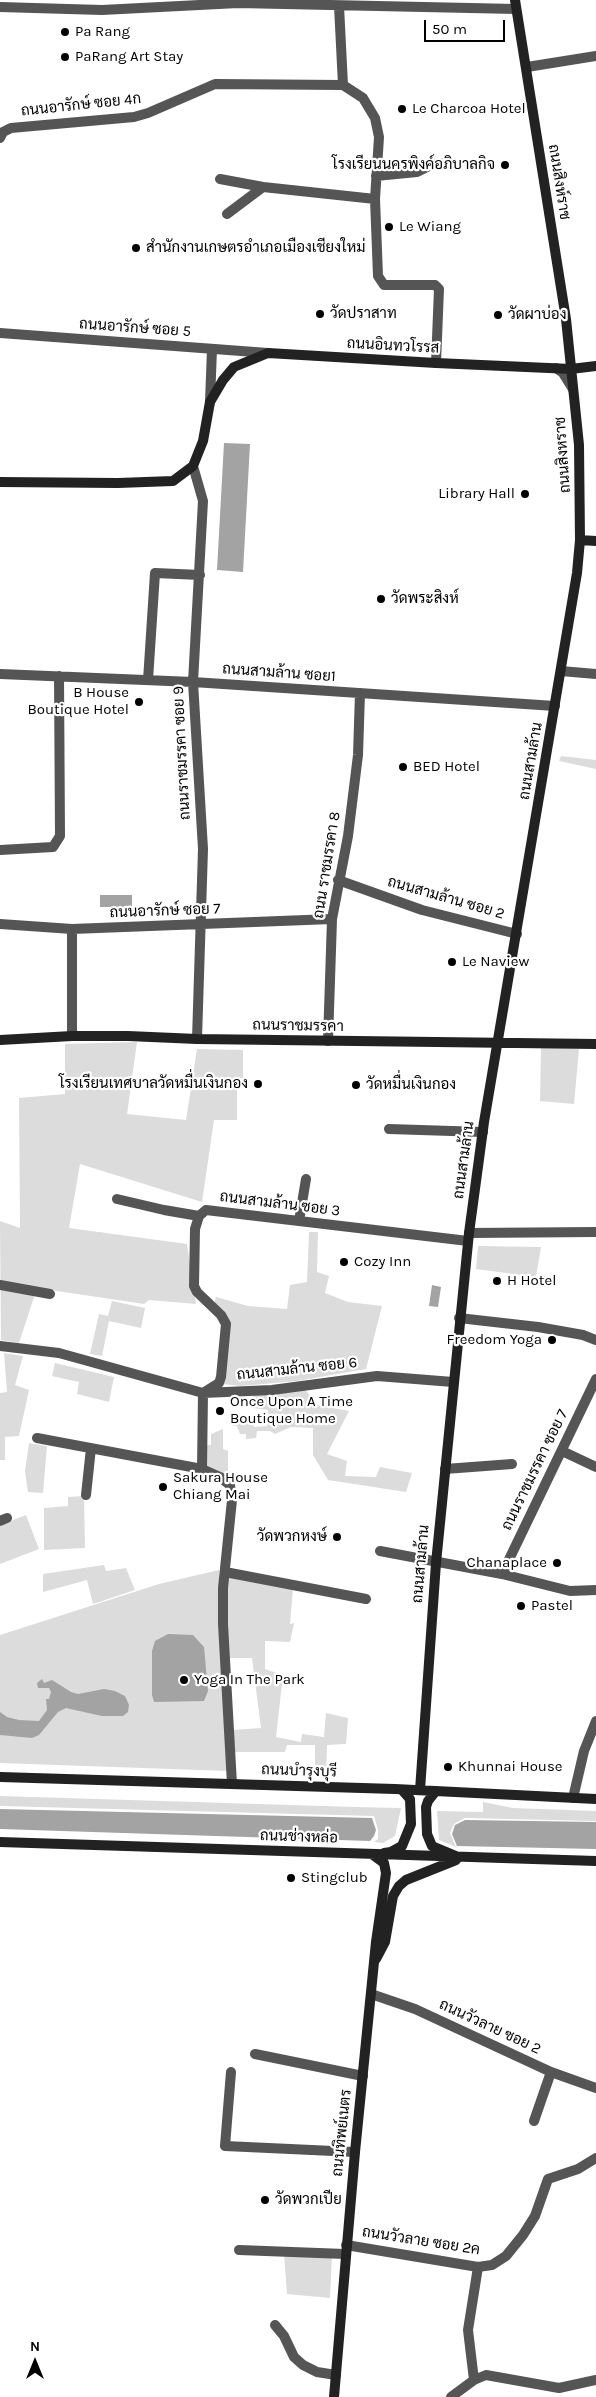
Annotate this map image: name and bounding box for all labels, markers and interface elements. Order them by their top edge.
scale bar [426,10,507,42]
text: 50 m [432,20,467,38]
place label: Pa Rang [75,23,130,41]
marker: Pa Rang [59,26,71,38]
place label: PaRang Art Stay [75,48,183,66]
marker: PaRang Art Stay [59,51,71,63]
street label: ถนนอารักษ์ ซอย 4ก [20,90,142,120]
place label: Le Charcoa Hotel [412,100,526,118]
marker: Le Charcoa Hotel [396,103,408,115]
street label: ถนนสิงห์ราช [544,143,574,221]
place label: โรงเรียนนครพิงค์อภิบาลกิจ [332,156,495,174]
marker: โรงเรียนนครพิงค์อภิบาลกิจ [499,159,511,171]
place label: Le Wiang [399,218,461,236]
marker: Le Wiang [383,221,395,233]
place label: สำนักงานเกษตรอำเภอเมืองเชียงใหม่ [146,239,365,257]
marker: สำนักงานเกษตรอำเภอเมืองเชียงใหม่ [130,242,142,254]
place label: วัดปราสาท [330,305,397,323]
place label: วัดผาบ่อง [508,306,566,324]
marker: วัดปราสาท [314,308,326,320]
marker: วัดผาบ่อง [492,309,504,321]
street label: ถนนอารักษ์ ซอย 5 [78,315,192,341]
street label: ถนนอินทวโรรส [346,335,440,357]
street label: ถนนสิงหราช [551,416,575,494]
place label: Library Hall [438,485,515,503]
marker: Library Hall [519,488,531,500]
place label: วัดพระสิงห์ [391,590,459,608]
marker: วัดพระสิงห์ [375,593,387,605]
street label: ถนนสามล้าน ซอย1 [222,660,336,686]
place label: B House Boutique Hotel [27,684,129,719]
street label: ถนนราชมรรคา ซอย 9 [170,686,194,820]
marker: B House Boutique Hotel [133,696,145,708]
street label: ถนนสามล้าน [515,721,547,801]
place label: BED Hotel [413,758,480,776]
marker: BED Hotel [397,761,409,773]
street label: ถนน ราชมรรคา 8 [310,810,344,920]
street label: ถนนสามล้าน ซอย 2 [385,873,507,923]
street label: ถนนอารักษ์ ซอย 7 [109,900,221,922]
place label: Le Naview [462,953,529,971]
marker: Le Naview [446,956,458,968]
street label: ถนนราชมรรคา [252,1016,344,1036]
place label: โรงเรียนเทศบาลวัดหมื่นเงินกอง [59,1075,248,1093]
place label: วัดหมื่นเงินกอง [366,1076,456,1094]
marker: โรงเรียนเทศบาลวัดหมื่นเงินกอง [252,1078,264,1090]
marker: วัดหมื่นเงินกอง [350,1079,362,1091]
street label: ถนนสามล้าน [450,1120,478,1200]
street label: ถนนสามล้าน ซอย 3 [219,1188,341,1220]
place label: Cozy Inn [354,1253,411,1271]
marker: Cozy Inn [338,1256,350,1268]
place label: H Hotel [507,1272,556,1290]
marker: H Hotel [491,1275,503,1287]
place label: Freedom Yoga [446,1331,542,1349]
marker: Freedom Yoga [546,1334,558,1346]
street label: ถนนสามล้าน ซอย 6 [236,1354,358,1384]
place label: Once Upon A Time Boutique Home [230,1393,353,1428]
marker: Once Upon A Time Boutique Home [214,1405,226,1417]
street label: ถนนราชมรรคา ซอย 7 [498,1407,572,1533]
place label: Sakura House Chiang Mai [173,1469,268,1504]
marker: Sakura House Chiang Mai [157,1481,169,1493]
street label: ถนนสามล้าน [409,1524,433,1604]
place label: วัดพวกหงษ์ [257,1528,327,1546]
marker: วัดพวกหงษ์ [331,1531,343,1543]
place label: Chanaplace [467,1554,547,1572]
marker: Chanaplace [551,1557,563,1569]
place label: Pastel [531,1597,573,1615]
marker: Pastel [515,1600,527,1612]
place label: Yoga In The Park [194,1671,305,1689]
marker: Yoga In The Park [178,1674,190,1686]
place label: Khunnai House [458,1758,563,1776]
street label: ถนนบำรุงบุรี [261,1761,337,1781]
marker: Khunnai House [442,1761,454,1773]
street label: ถนนช่างหล่อ [260,1827,338,1847]
place label: Stingclub [301,1869,368,1887]
marker: Stingclub [285,1872,297,1884]
street label: ถนนวัวลาย ซอย 2 [436,1996,544,2058]
street label: ถนนทิพย์เนตร [328,2088,356,2178]
place label: วัดพวกเปีย [275,2191,342,2209]
marker: วัดพวกเปีย [259,2194,271,2206]
street label: ถนนวัวลาย ซอย 2ค [361,2223,481,2259]
north arrow [10,2337,60,2387]
text: N [30,2338,40,2355]

